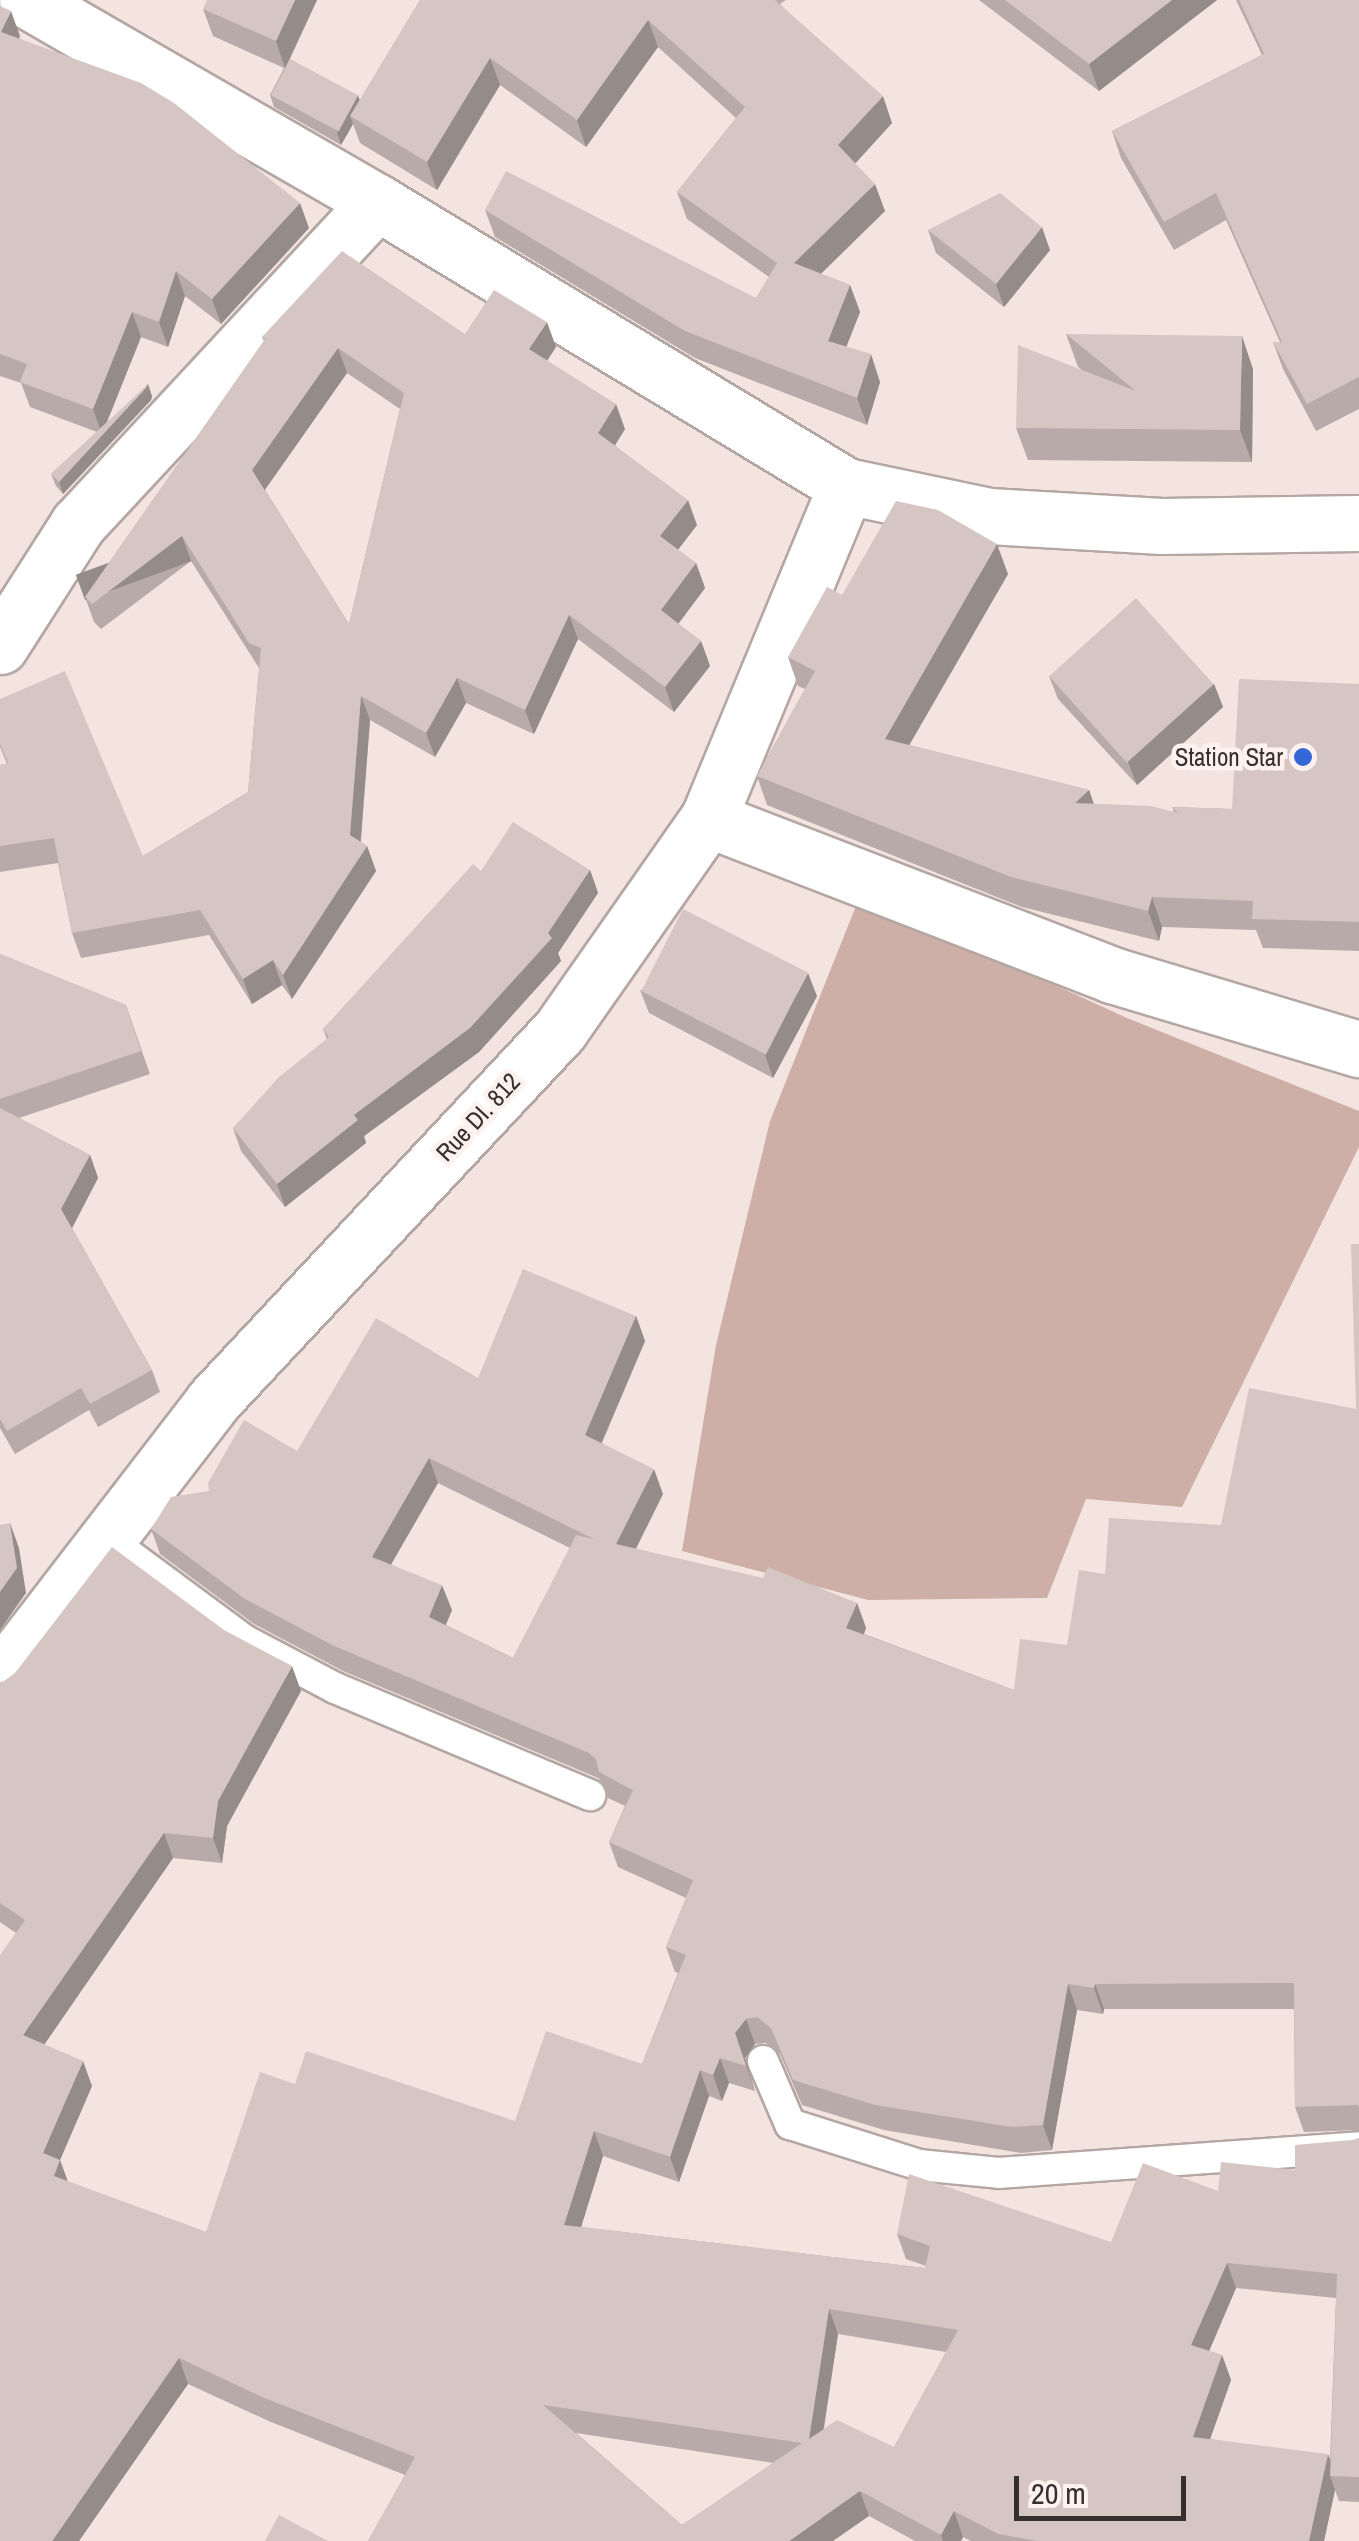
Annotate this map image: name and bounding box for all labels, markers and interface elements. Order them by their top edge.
place label: Station Star [1175,742,1283,772]
marker: Station Star [1292,746,1314,768]
street label: Rue DI. 812 [430,1067,526,1167]
scale bar [1019,2456,1192,2518]
text: 20 m [1031,2473,1086,2513]

